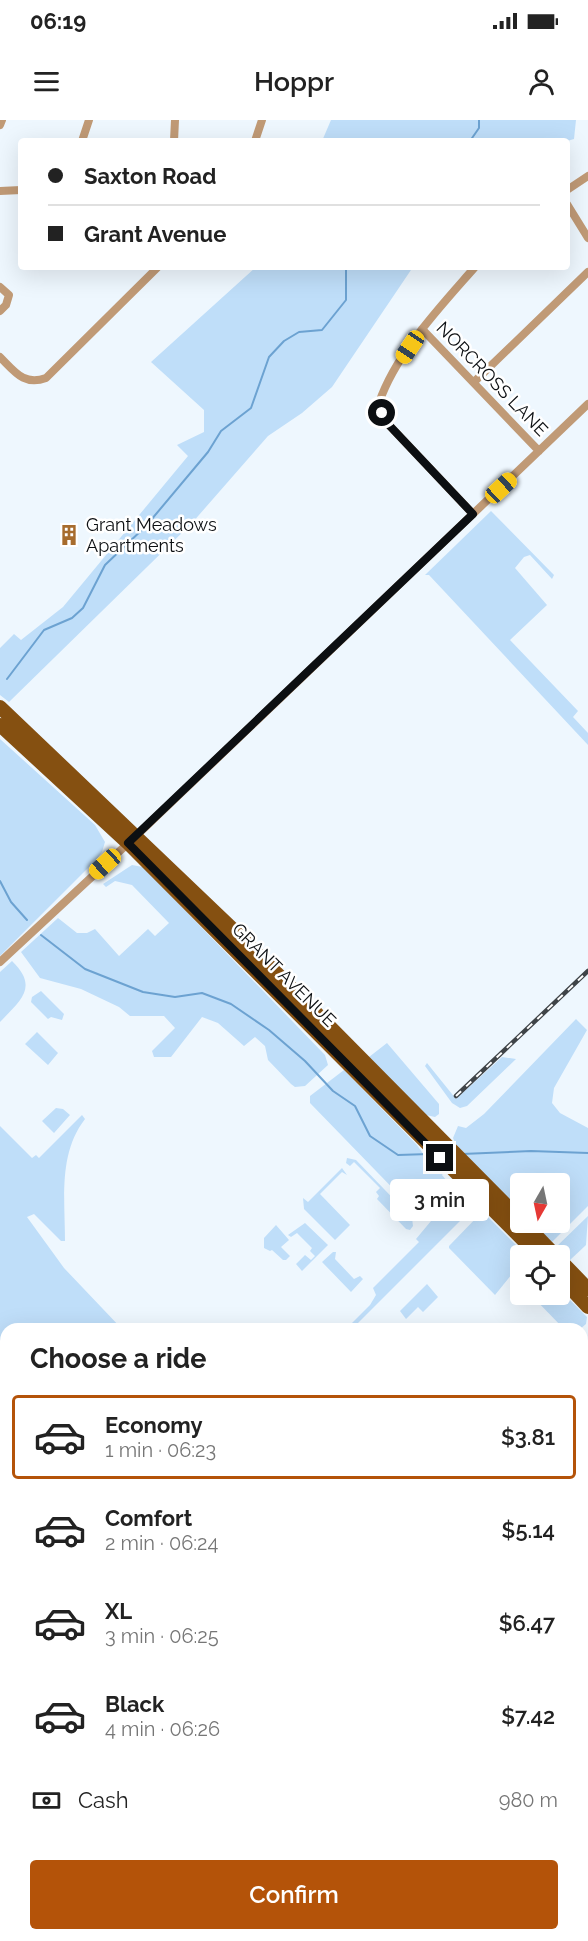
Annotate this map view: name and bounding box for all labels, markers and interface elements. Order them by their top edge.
text: 06:19 [30,8,86,34]
icon: menu [30,65,63,98]
icon: person [525,65,558,98]
text: Hoppr [254,66,334,97]
text: Saxton Road [84,163,216,189]
text: Grant Avenue [84,221,226,247]
street label: NORCROSS LANE [432,317,552,440]
car [392,327,428,367]
route start [368,399,395,426]
car [482,469,520,507]
place label: Grant Meadows Apartments [86,514,217,556]
building icon: Grant Meadows Apartments [57,523,81,547]
car [86,845,124,883]
street label: GRANT AVENUE [228,918,341,1031]
route end [426,1144,453,1171]
north arrow [510,1173,570,1233]
map controls [510,1173,570,1305]
callout: 3 min [390,1179,490,1221]
text: 3 min [414,1188,465,1212]
button: locate [510,1245,570,1305]
text: Choose a ride [30,1343,206,1374]
icon: car [33,1410,87,1464]
text: Economy [105,1412,203,1438]
text: $3.81 [501,1424,555,1450]
text: 1 min · 06:23 [105,1438,216,1462]
icon: car [33,1503,87,1557]
text: Comfort [105,1505,192,1531]
text: $5.14 [502,1517,555,1543]
text: 2 min · 06:24 [105,1531,218,1555]
icon: car [33,1596,87,1650]
text: XL [105,1598,132,1624]
text: $6.47 [499,1610,555,1636]
text: 3 min · 06:25 [105,1624,219,1648]
icon: car [33,1689,87,1743]
text: Black [105,1691,164,1717]
text: $7.42 [501,1703,555,1729]
text: 4 min · 06:26 [105,1717,220,1741]
icon: cash [30,1784,63,1817]
text: Cash [78,1787,129,1813]
text: 980 m [499,1788,558,1812]
button: Confirm [30,1860,558,1929]

